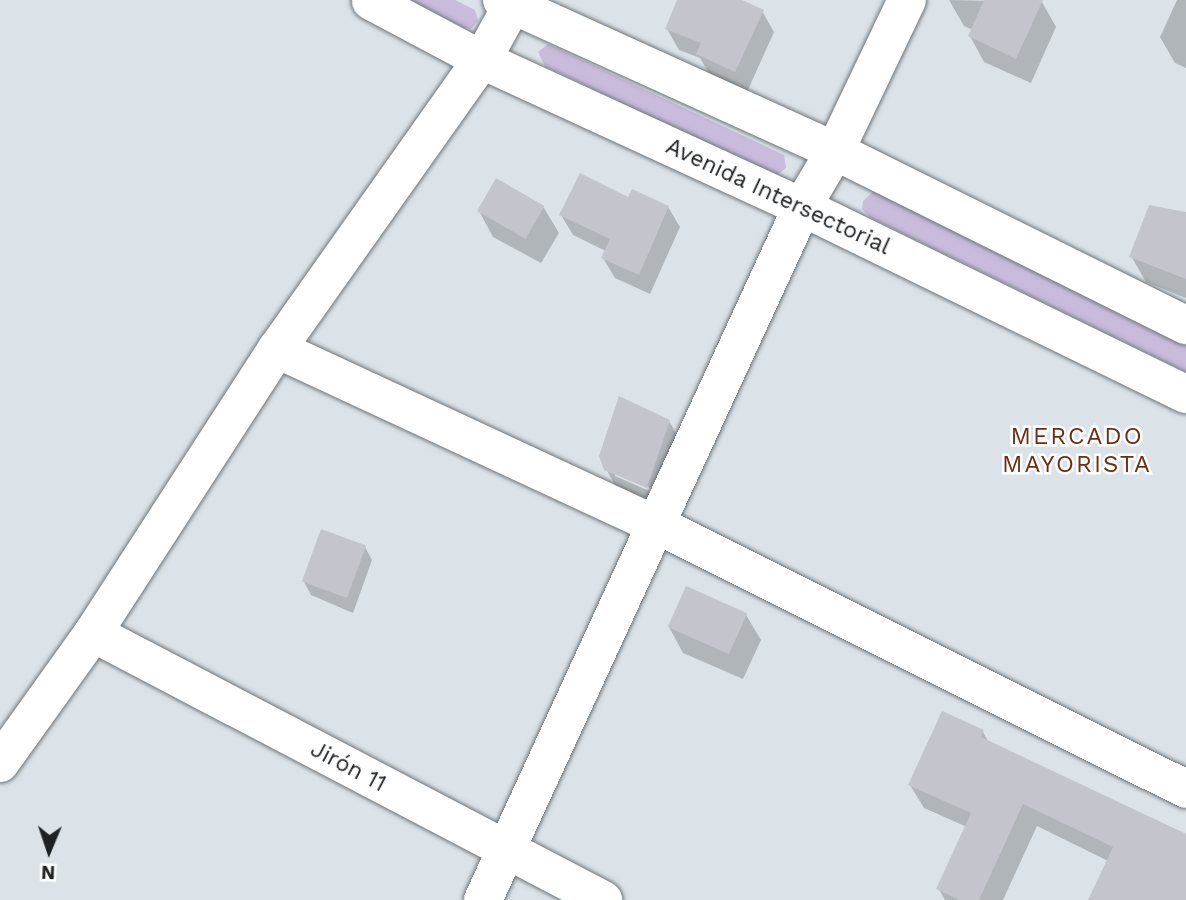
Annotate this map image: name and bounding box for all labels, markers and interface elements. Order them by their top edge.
street label: Avenida Intersectorial [661,133,895,261]
district label: MERCADO MAYORISTA [1003,423,1151,479]
street label: Jirón 11 [305,736,391,798]
north arrow [14,816,84,886]
text: N [41,861,56,884]

